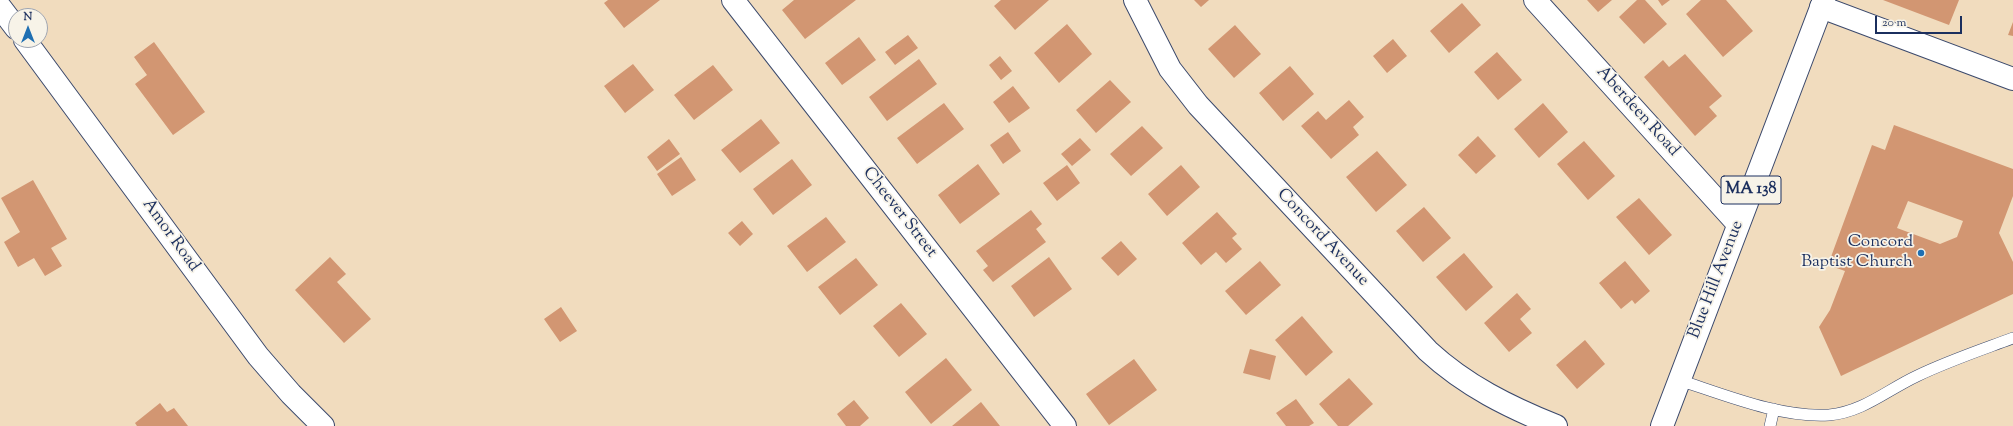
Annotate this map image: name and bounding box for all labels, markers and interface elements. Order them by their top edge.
north arrow [8,8,48,48]
scale bar [1877,8,1964,34]
text: N [24,9,32,25]
text: 20 m [1882,14,1906,32]
street label: Aberdeen Road [1591,63,1683,161]
street label: Cheever Street [857,164,941,262]
road number: MA 138 [1721,176,1781,204]
street label: Concord Avenue [1272,185,1372,291]
street label: Amor Road [137,196,203,276]
street label: Blue Hill Avenue [1685,218,1749,342]
place label: Concord Baptist Church [1801,233,1913,273]
marker: Concord Baptist Church [1916,248,1926,258]

